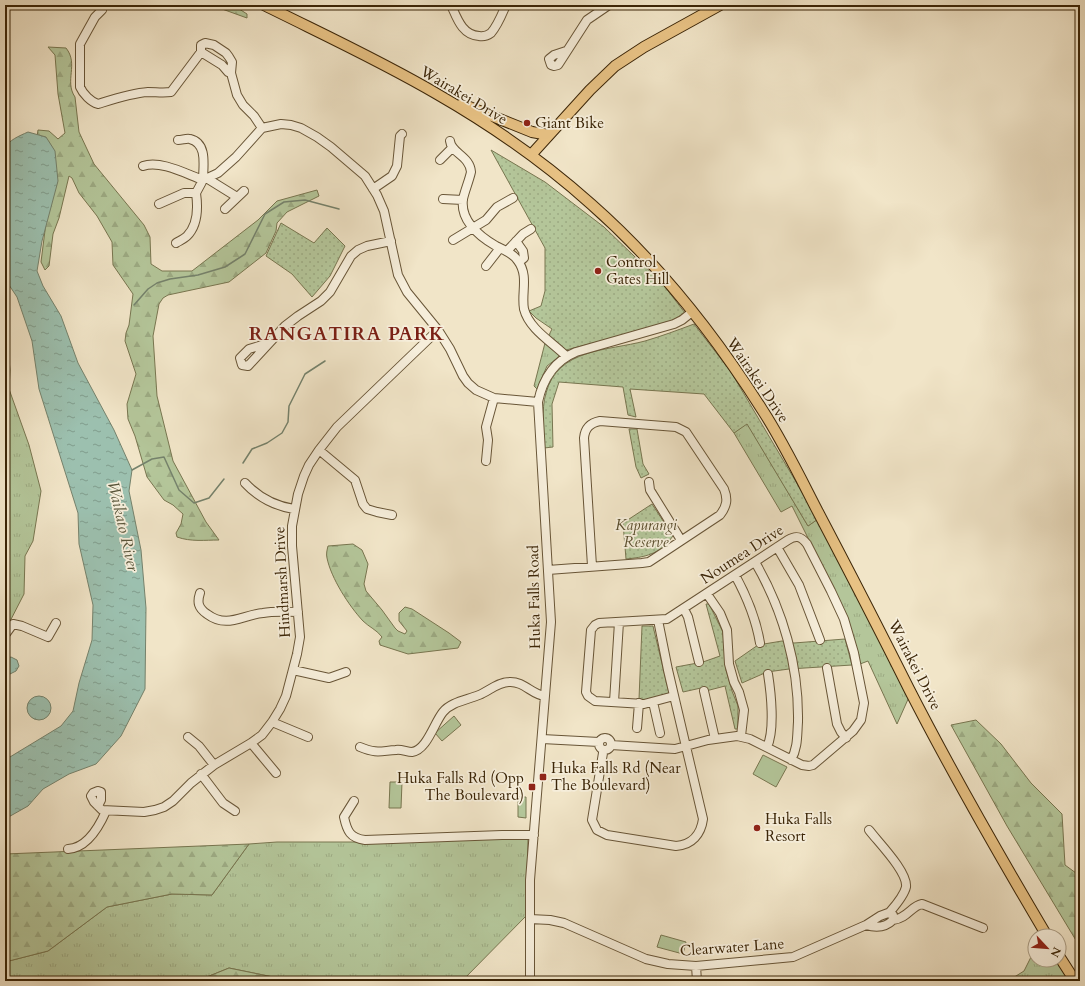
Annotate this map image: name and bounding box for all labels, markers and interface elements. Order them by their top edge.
street label: Wairakei Drive [416,61,512,129]
place label: Giant Bike [535,113,604,133]
marker: Giant Bike [522,118,532,128]
place label: Control Gates Hill [606,252,670,289]
marker: Control Gates Hill [593,266,603,276]
district label: RANGATIRA PARK [249,321,445,347]
street label: Wairakei Drive [722,333,794,427]
water label: Waikato River [102,479,144,574]
park label: Kapurangi Reserve [615,515,678,552]
street label: Noumea Drive [697,520,788,588]
street label: Hindmarsh Drive [269,526,295,638]
street label: Huka Falls Road [523,545,545,649]
street label: Wairakei Drive [883,616,946,714]
place label: Huka Falls Rd (Near The Boulevard) [551,758,681,795]
place label: Huka Falls Rd (Opp The Boulevard) [397,768,524,805]
marker: Huka Falls Rd (Near The Boulevard) [538,772,548,782]
marker: Huka Falls Rd (Opp The Boulevard) [527,782,537,792]
place label: Huka Falls Resort [765,809,832,846]
marker: Huka Falls Resort [752,823,762,833]
north arrow [1027,928,1067,968]
street label: Clearwater Lane [679,933,785,961]
text: N [1047,945,1064,960]

